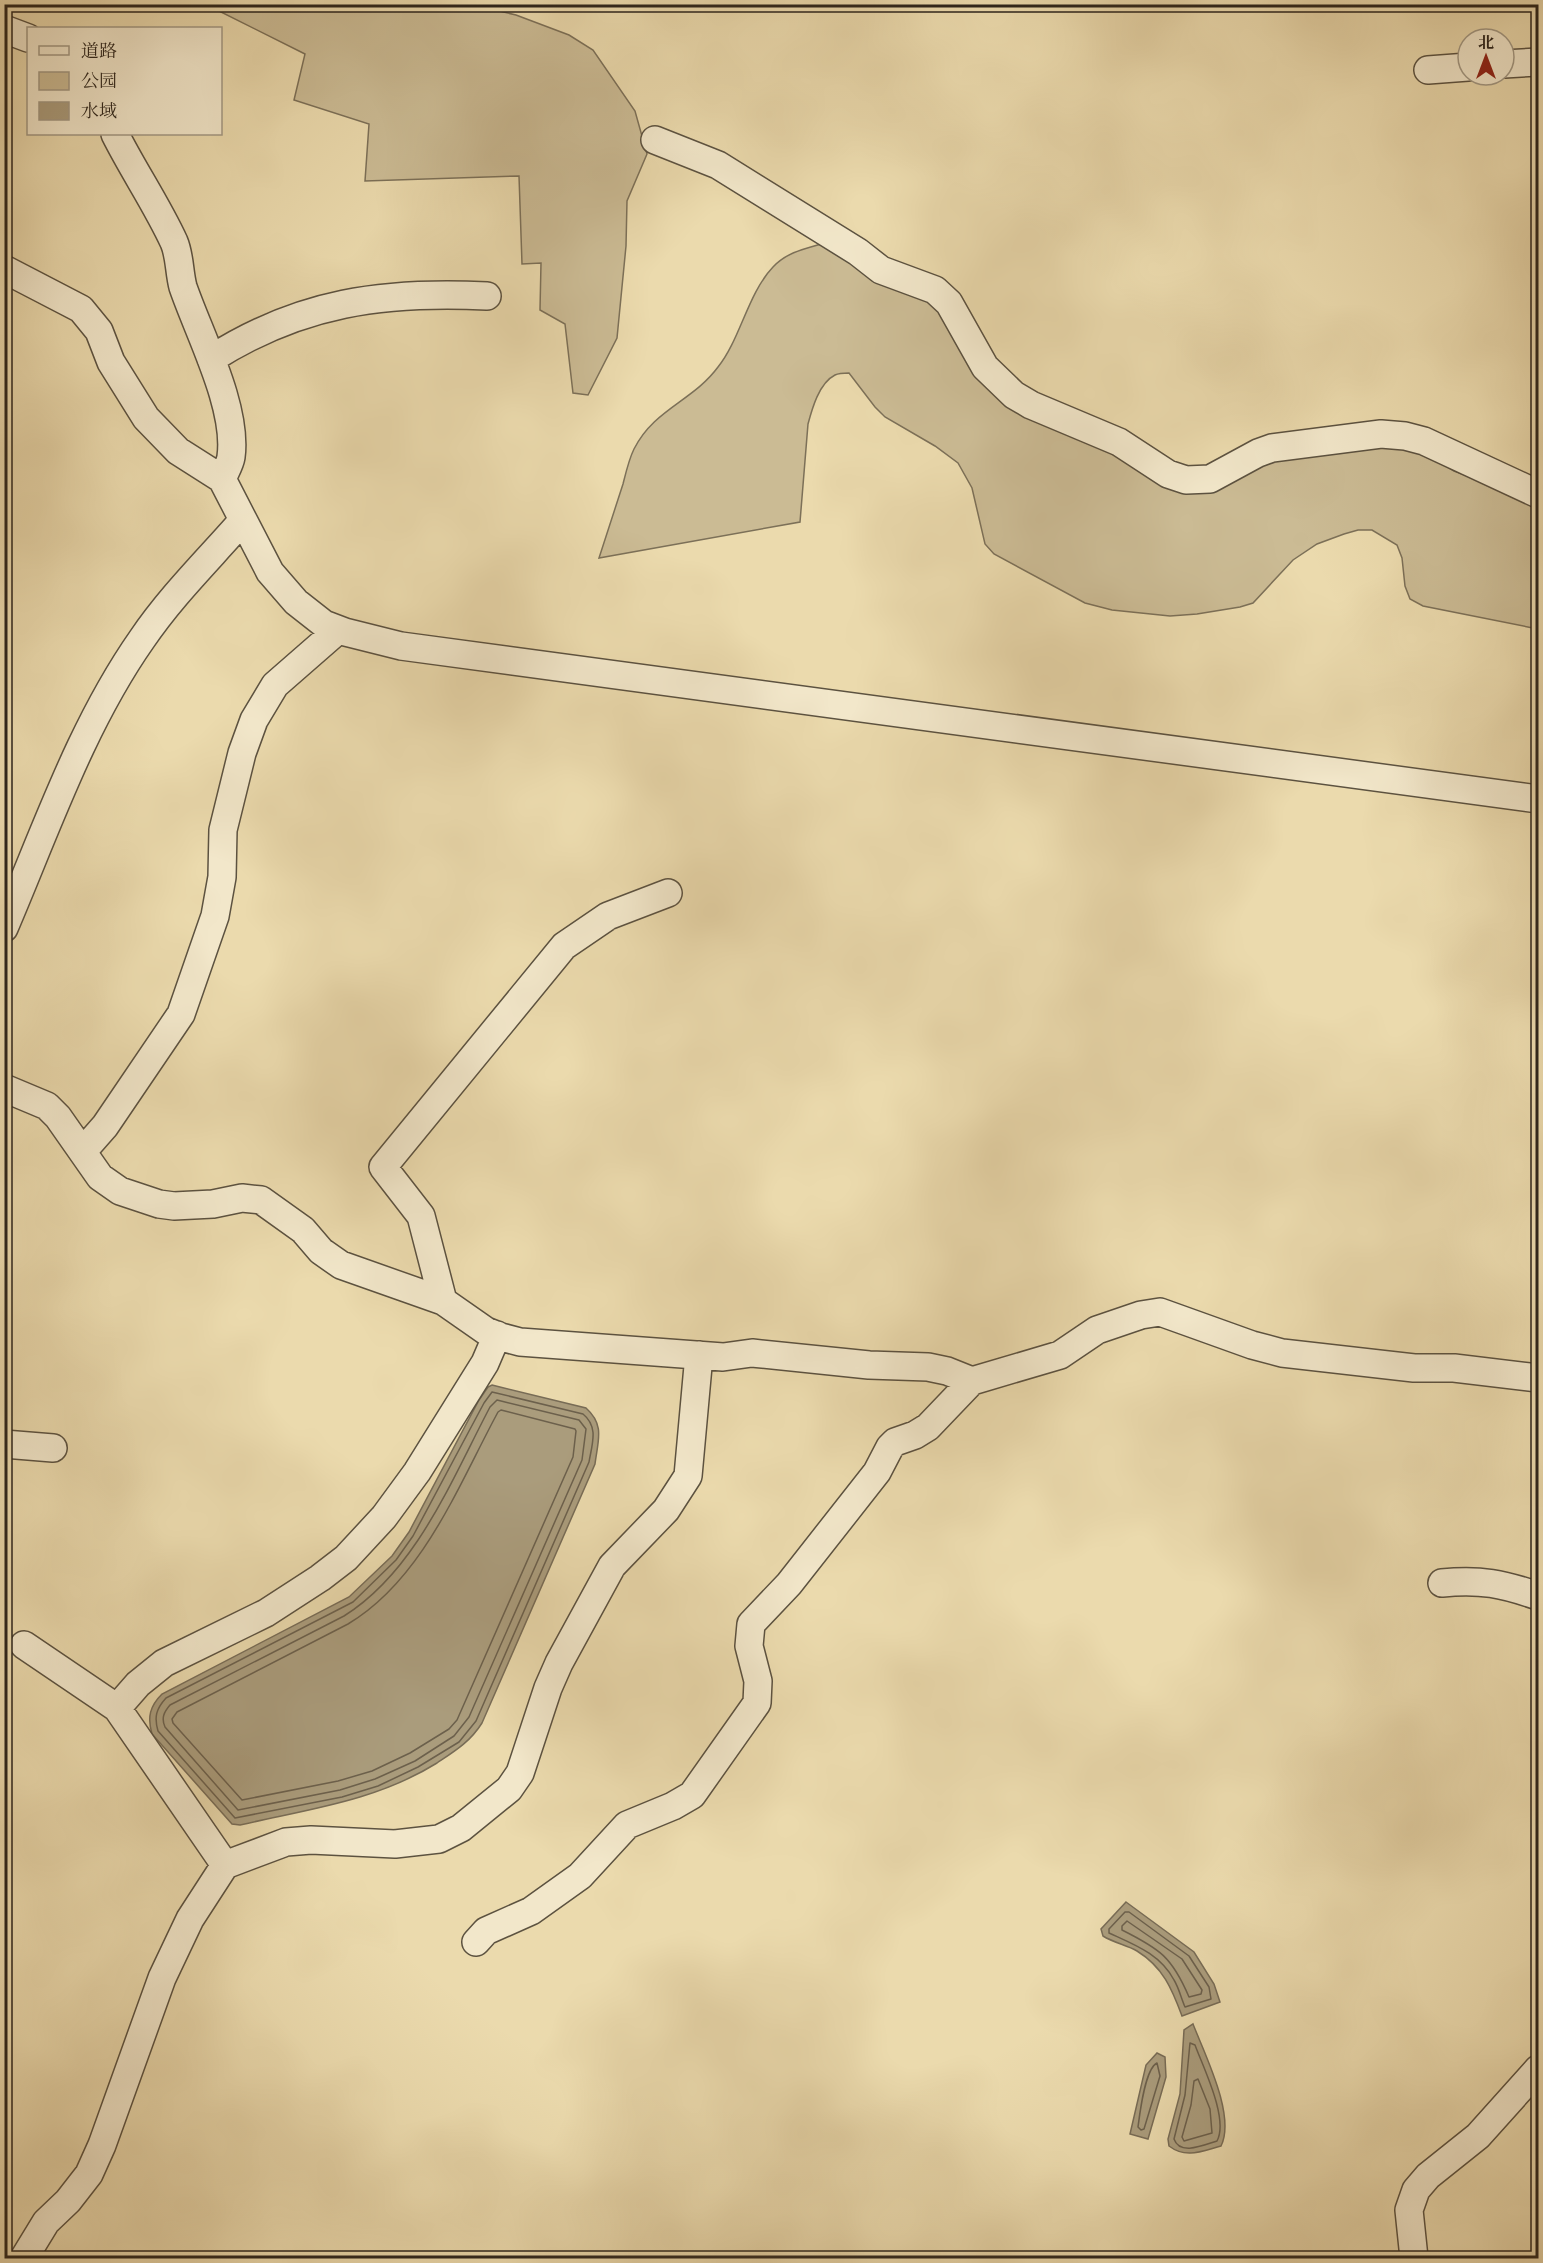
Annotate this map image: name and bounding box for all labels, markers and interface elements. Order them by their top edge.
legend [27,27,222,135]
north arrow [1456,27,1516,87]
text: 北 [1478,33,1494,56]
text: 道路 [81,40,117,66]
text: 公园 [81,70,117,96]
text: 水域 [81,100,117,126]

